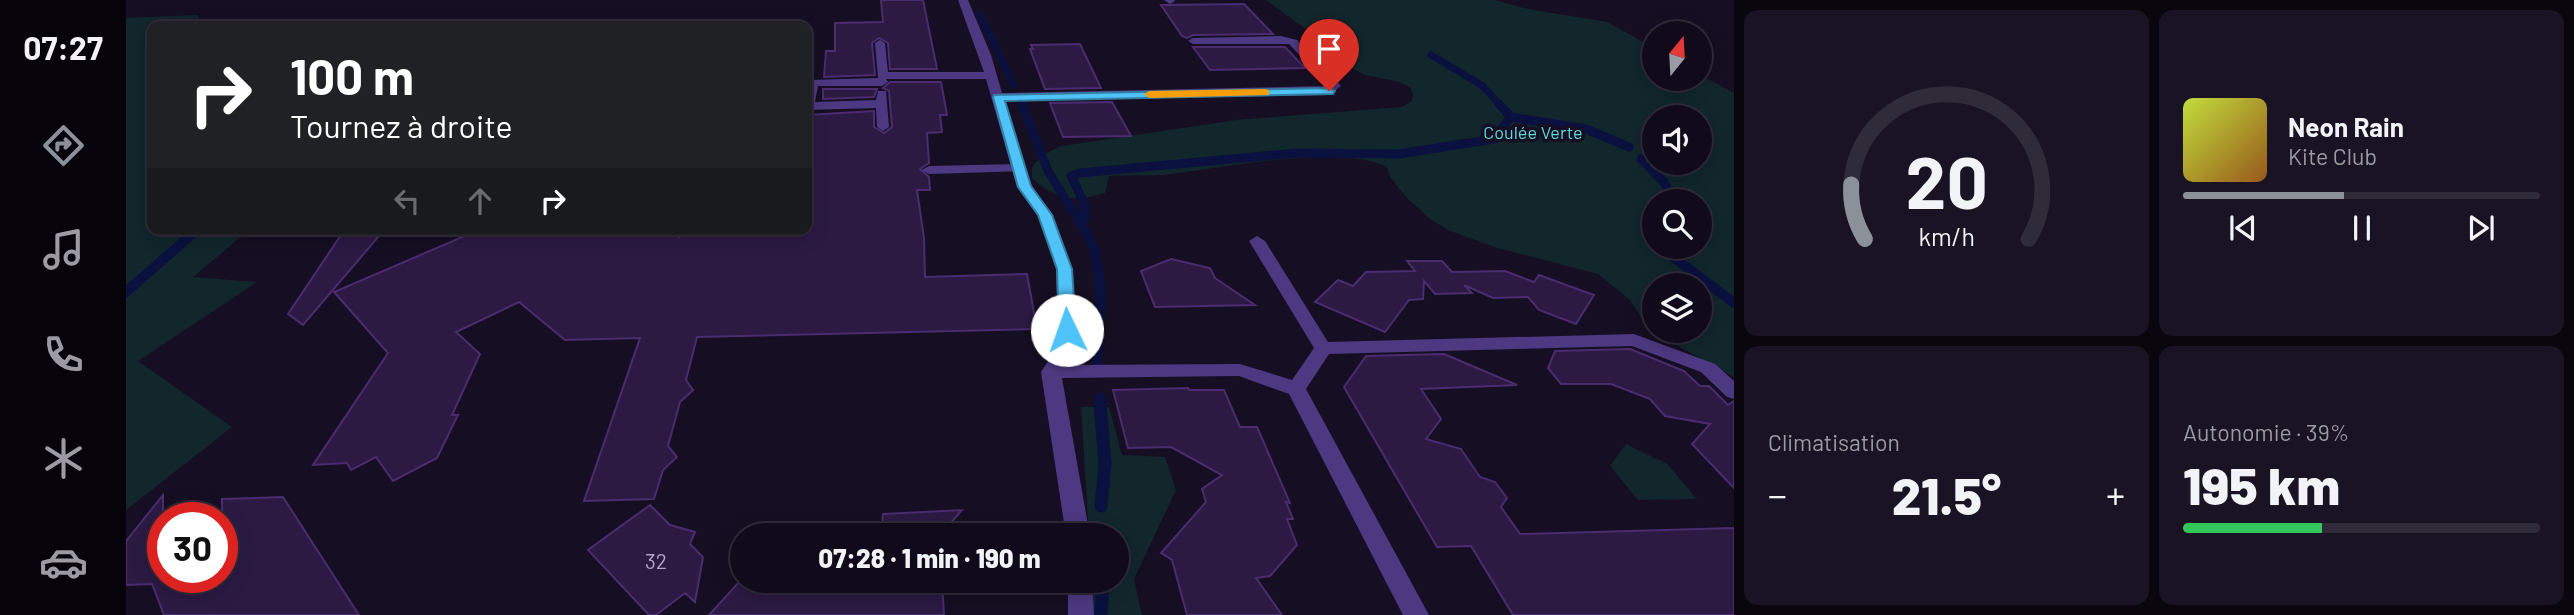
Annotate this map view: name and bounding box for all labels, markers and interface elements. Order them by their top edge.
pin [1299,19,1359,91]
north arrow [1642,21,1712,91]
map controls [1642,21,1712,343]
text: 07:27 [23,28,103,66]
icon: arrive [1310,30,1348,68]
text: 100 m [290,46,414,105]
icon: right [175,49,266,140]
button: sound [1642,105,1712,175]
text: Tournez à droite [290,106,512,144]
text: Neon Rain [2288,111,2404,142]
icon: directions [39,121,88,170]
park label: Coulée Verte [1483,121,1583,143]
text: 20 [1905,136,1988,224]
text: Kite Club [2288,142,2377,170]
icon: left [388,182,426,220]
icon: ahead [461,182,499,220]
icon: right [534,182,572,220]
button: search [1642,189,1712,259]
icon: previous [2224,209,2262,247]
icon: pause [2343,209,2381,247]
icon: next [2462,209,2500,247]
text: km/h [1918,221,1975,251]
icon: music [39,225,88,274]
button: layers [1642,273,1712,343]
position arrow [1030,293,1104,367]
icon: phone [39,330,88,379]
text: Autonomie · 39% [2183,418,2349,446]
text: Climatisation [1768,428,1900,456]
icon: climate [39,434,88,483]
text: 195 km [2183,453,2340,515]
text: 21.5° [1892,463,2001,525]
text: − [1768,471,1787,517]
text: + [2106,471,2125,517]
speed limit sign: 30 [147,502,238,593]
icon: car [39,538,88,587]
text: 07:28 · 1 min · 190 m [818,542,1041,573]
house number: 32 [645,548,667,573]

